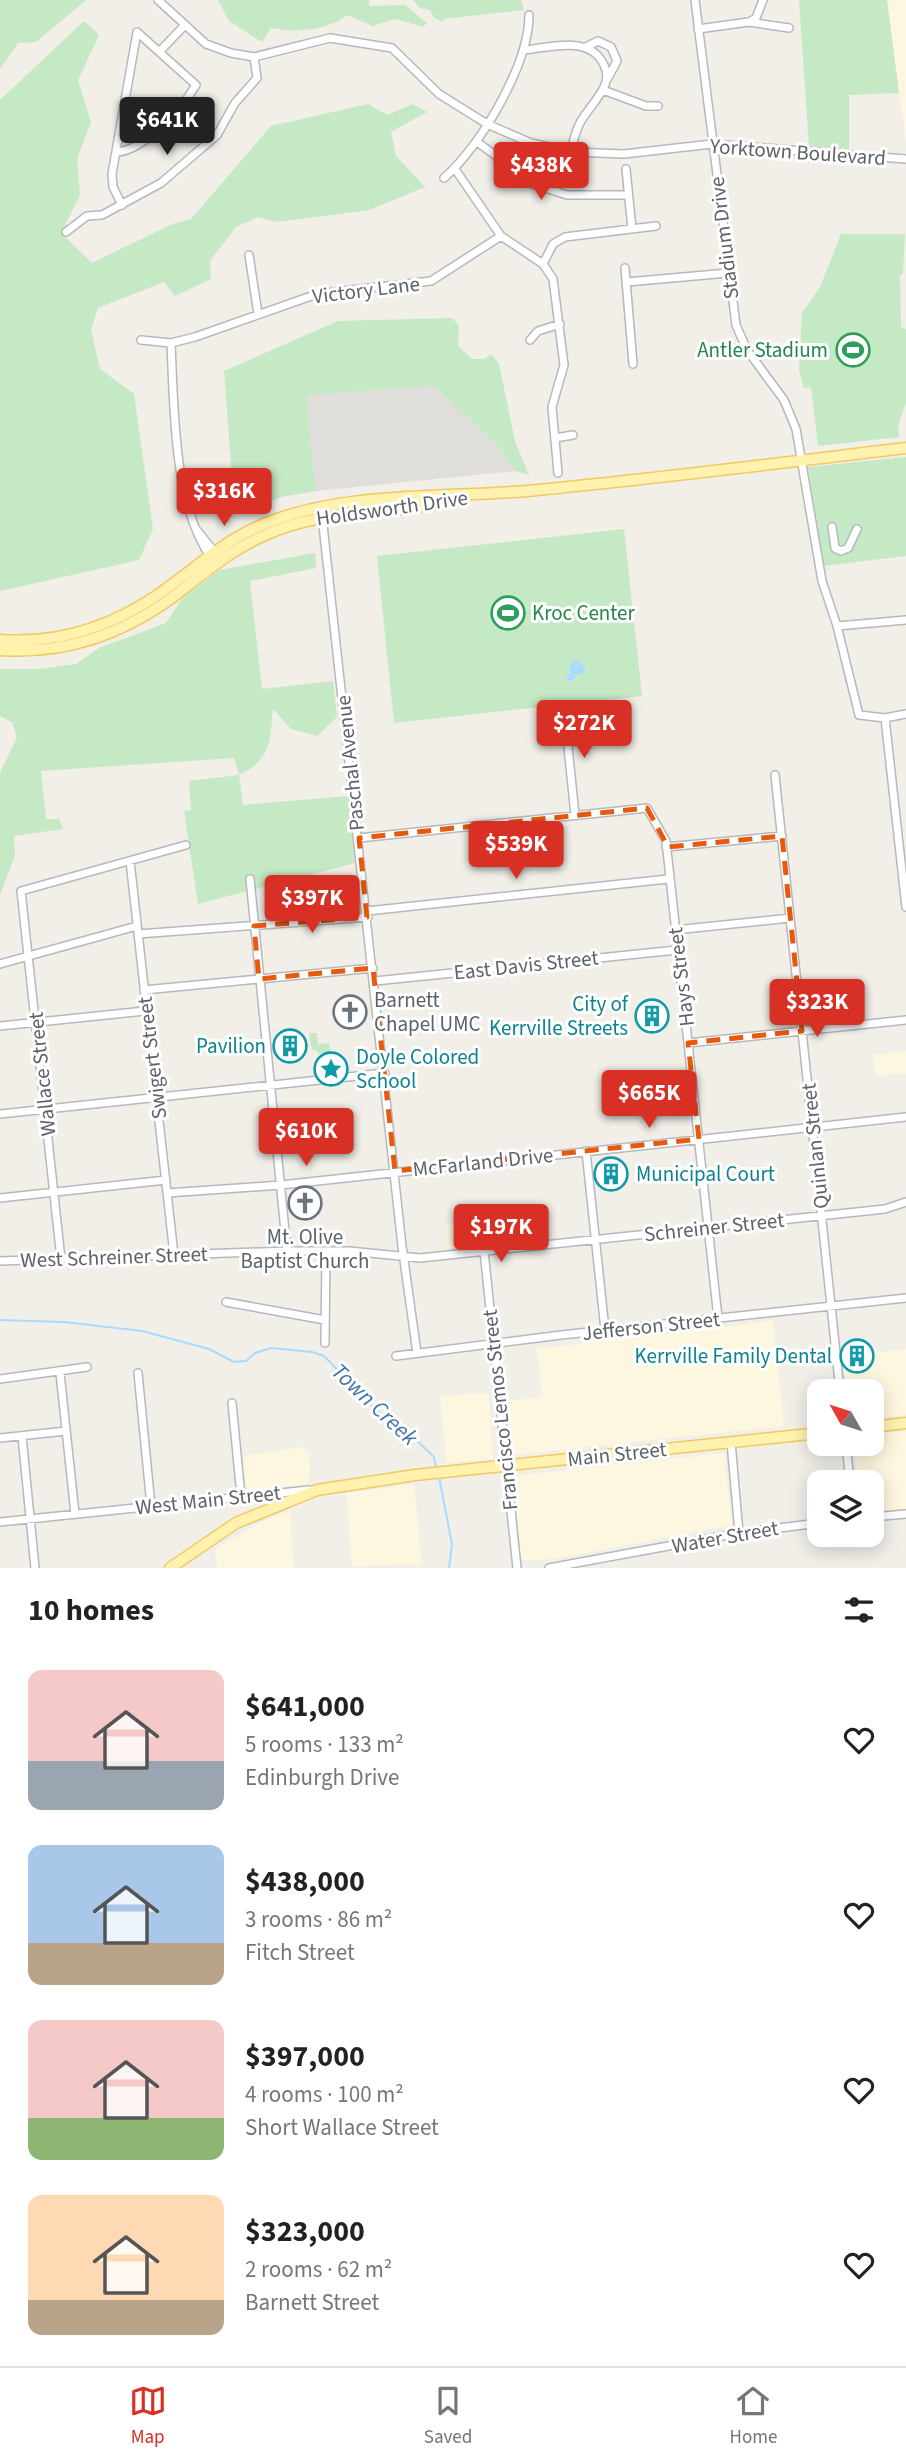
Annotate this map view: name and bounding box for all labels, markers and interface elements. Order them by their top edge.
pin: $641K [118,97,216,157]
text: $641K [136,103,198,136]
street label: Yorktown Boulevard [708,131,887,173]
pin: $438K [492,142,590,202]
text: $438K [510,148,572,181]
street label: Stadium Drive [702,175,746,301]
street label: Victory Lane [311,269,421,311]
sports icon: Antler Stadium [834,331,872,369]
place label: Antler Stadium [697,335,828,365]
pin: $316K [175,468,273,528]
text: $316K [193,474,255,507]
street label: Holdsworth Drive [314,483,470,533]
sports icon: Kroc Center [489,594,527,632]
place label: Kroc Center [532,598,636,628]
street label: Paschal Avenue [328,694,372,832]
pin: $272K [535,700,633,760]
text: $272K [553,706,615,739]
pin: $539K [467,822,565,881]
text: $539K [485,827,547,860]
pin: $397K [263,876,361,935]
text: $397K [281,881,343,914]
street label: Hays Street [660,926,702,1028]
street label: East Davis Street [452,942,600,988]
pin: $323K [768,979,866,1039]
place label: Barnett Chapel UMC [374,985,480,1039]
text: $323K [786,985,848,1018]
place label: City of Kerrville Streets [489,989,629,1043]
church icon: Barnett Chapel UMC [331,993,369,1031]
street label: Swigert Street [130,995,174,1121]
building icon: City of Kerrville Streets [633,997,671,1035]
street label: Wallace Street [21,1011,63,1137]
building icon: Pavilion [271,1027,309,1065]
place label: Pavilion [196,1031,266,1061]
place label: Doyle Colored School [356,1042,479,1096]
place icon: Doyle Colored School [312,1050,350,1088]
pin: $665K [600,1070,698,1130]
text: $665K [618,1076,680,1109]
street label: Quinlan Street [793,1082,837,1210]
pin: $610K [257,1108,355,1168]
text: $610K [275,1114,337,1147]
street label: McFarland Drive [411,1140,555,1184]
building icon: Municipal Court [592,1155,630,1193]
place label: Municipal Court [636,1159,775,1189]
church icon: Mt. Olive Baptist Church [286,1184,324,1222]
pin: $197K [452,1204,550,1264]
street label: Schreiner Street [642,1205,786,1249]
text: $197K [470,1210,532,1243]
place label: Mt. Olive Baptist Church [240,1222,370,1276]
street label: West Schreiner Street [20,1239,208,1275]
street label: Jefferson Street [581,1304,721,1348]
street label: Francisco Lemos Street [475,1308,525,1512]
building icon: Kerrville Family Dental [838,1337,876,1375]
place label: Kerrville Family Dental [635,1341,832,1371]
water label: Town Creek [324,1355,426,1454]
north arrow [807,1379,884,1456]
map controls [807,1379,884,1547]
street label: Main Street [566,1434,668,1474]
button: layers [807,1470,884,1547]
street label: West Main Street [134,1477,282,1523]
street label: Water Street [669,1513,781,1561]
text: 10 homes [28,1589,154,1632]
icon: filters [840,1591,878,1629]
text: $641,000 [245,1685,365,1728]
icon: home [84,1698,168,1782]
icon: heart [840,1721,878,1759]
text: 5 rooms · 133 m² [245,1728,404,1761]
text: Edinburgh Drive [245,1761,399,1794]
text: $438,000 [245,1860,365,1903]
icon: home [84,1873,168,1957]
icon: heart [840,1896,878,1934]
text: 3 rooms · 86 m² [245,1903,392,1936]
text: Fitch Street [245,1936,355,1969]
text: $397,000 [245,2035,365,2078]
icon: home [84,2048,168,2132]
icon: heart [840,2071,878,2109]
text: 4 rooms · 100 m² [245,2078,404,2111]
text: Short Wallace Street [245,2111,439,2144]
text: $323,000 [245,2210,365,2253]
icon: home [84,2223,168,2307]
icon: heart [840,2246,878,2284]
text: 2 rooms · 62 m² [245,2253,392,2286]
text: Barnett Street [245,2286,379,2319]
tab: Map [129,2382,167,2451]
tab: Saved [424,2382,472,2451]
tab: Home [730,2382,777,2451]

